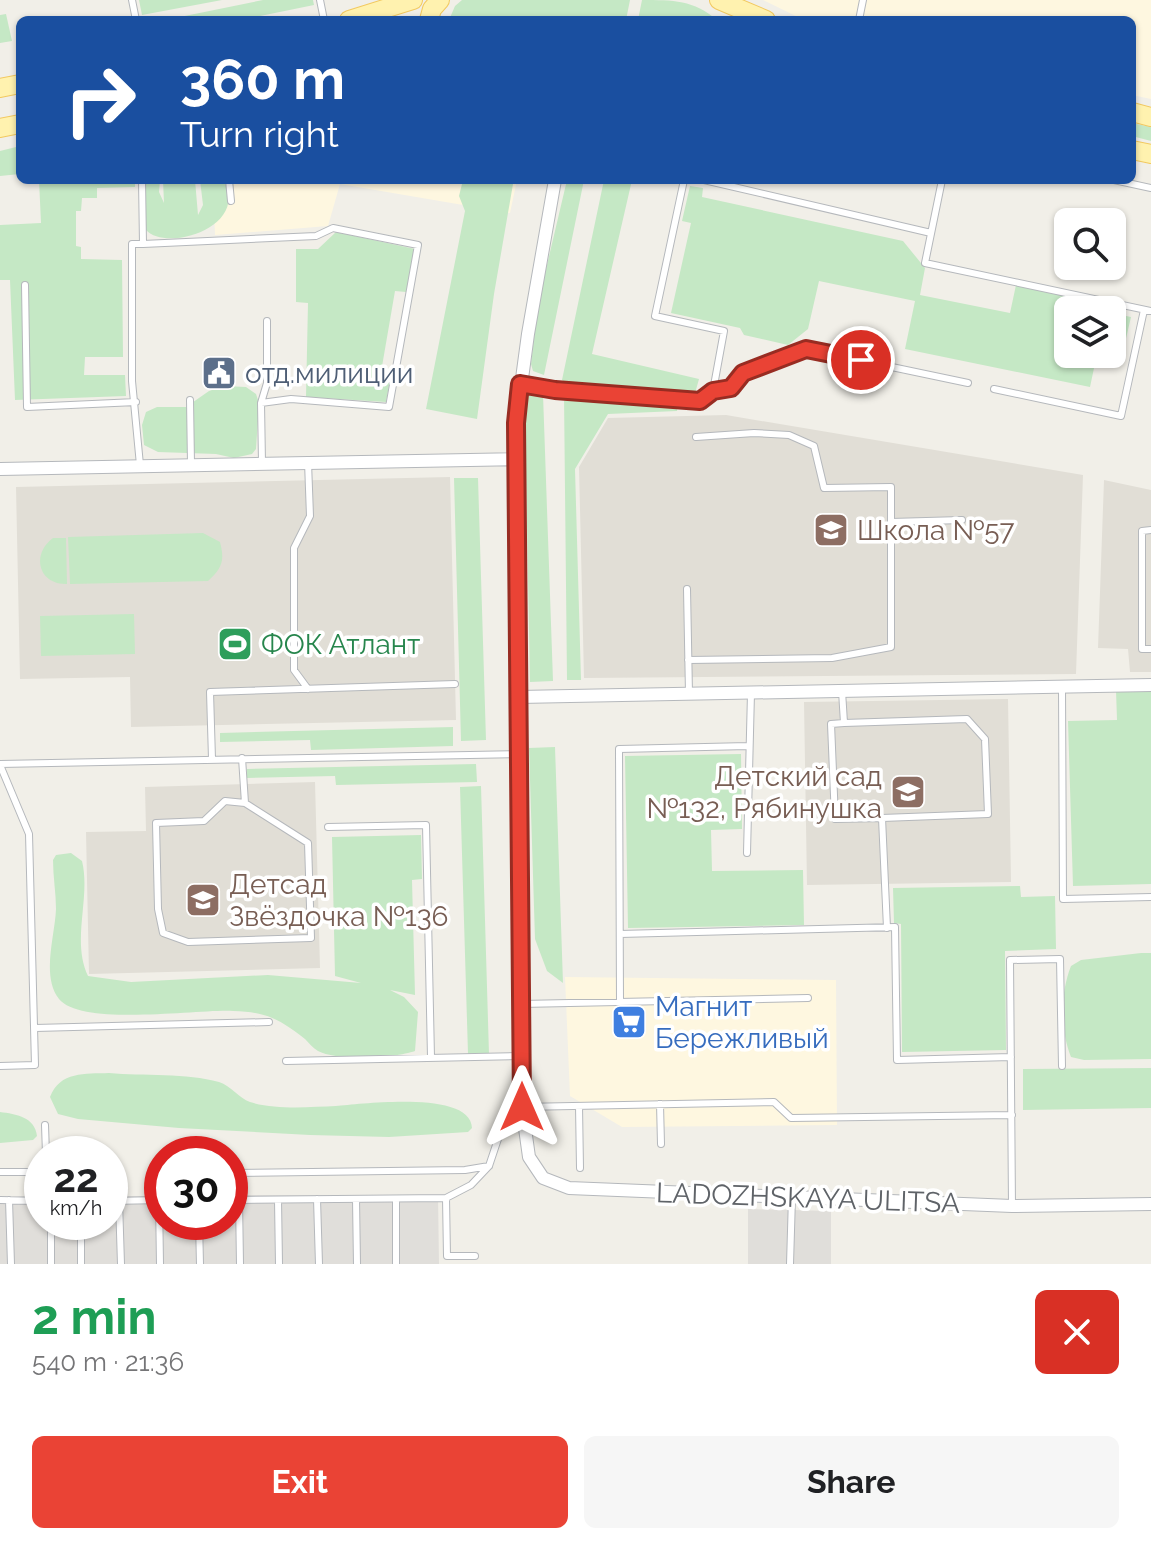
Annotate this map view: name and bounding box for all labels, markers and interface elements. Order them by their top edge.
text: 360 m [180,46,345,112]
icon: right [48,48,152,152]
text: Turn right [180,113,339,155]
map controls [1054,208,1126,368]
button: search [1054,208,1126,280]
button: layers [1054,296,1126,368]
pin [827,326,895,394]
icon: arrive [839,338,883,382]
public building icon: отд.милиции [200,354,238,392]
place label: отд.милиции [245,357,413,390]
school or university icon: Школа №57 [812,511,850,549]
place label: Школа №57 [857,514,1014,547]
sports icon: ФОК Атлант [216,625,254,663]
place label: ФОК Атлант [261,628,420,661]
place label: Детский сад №132, Рябинушка [646,760,882,825]
school or university icon: Детский сад №132, Рябинушка [889,773,927,811]
place label: Детсад Звёздочка №136 [229,868,449,933]
school or university icon: Детсад Звёздочка №136 [184,881,222,919]
place label: Магнит Бережливый [655,990,829,1055]
supermarket icon: Магнит Бережливый [610,1003,648,1041]
position arrow [480,1065,564,1149]
speed limit sign: 30 [144,1136,248,1240]
text: 22 [53,1154,99,1201]
street label: LADOZHSKAYA ULITSA [655,1176,961,1220]
text: km/h [50,1196,102,1220]
text: 2 min [32,1289,157,1345]
button: close [1035,1290,1119,1374]
text: 540 m · 21:36 [32,1347,184,1377]
button: Exit [32,1436,568,1528]
button: Share [584,1436,1119,1528]

